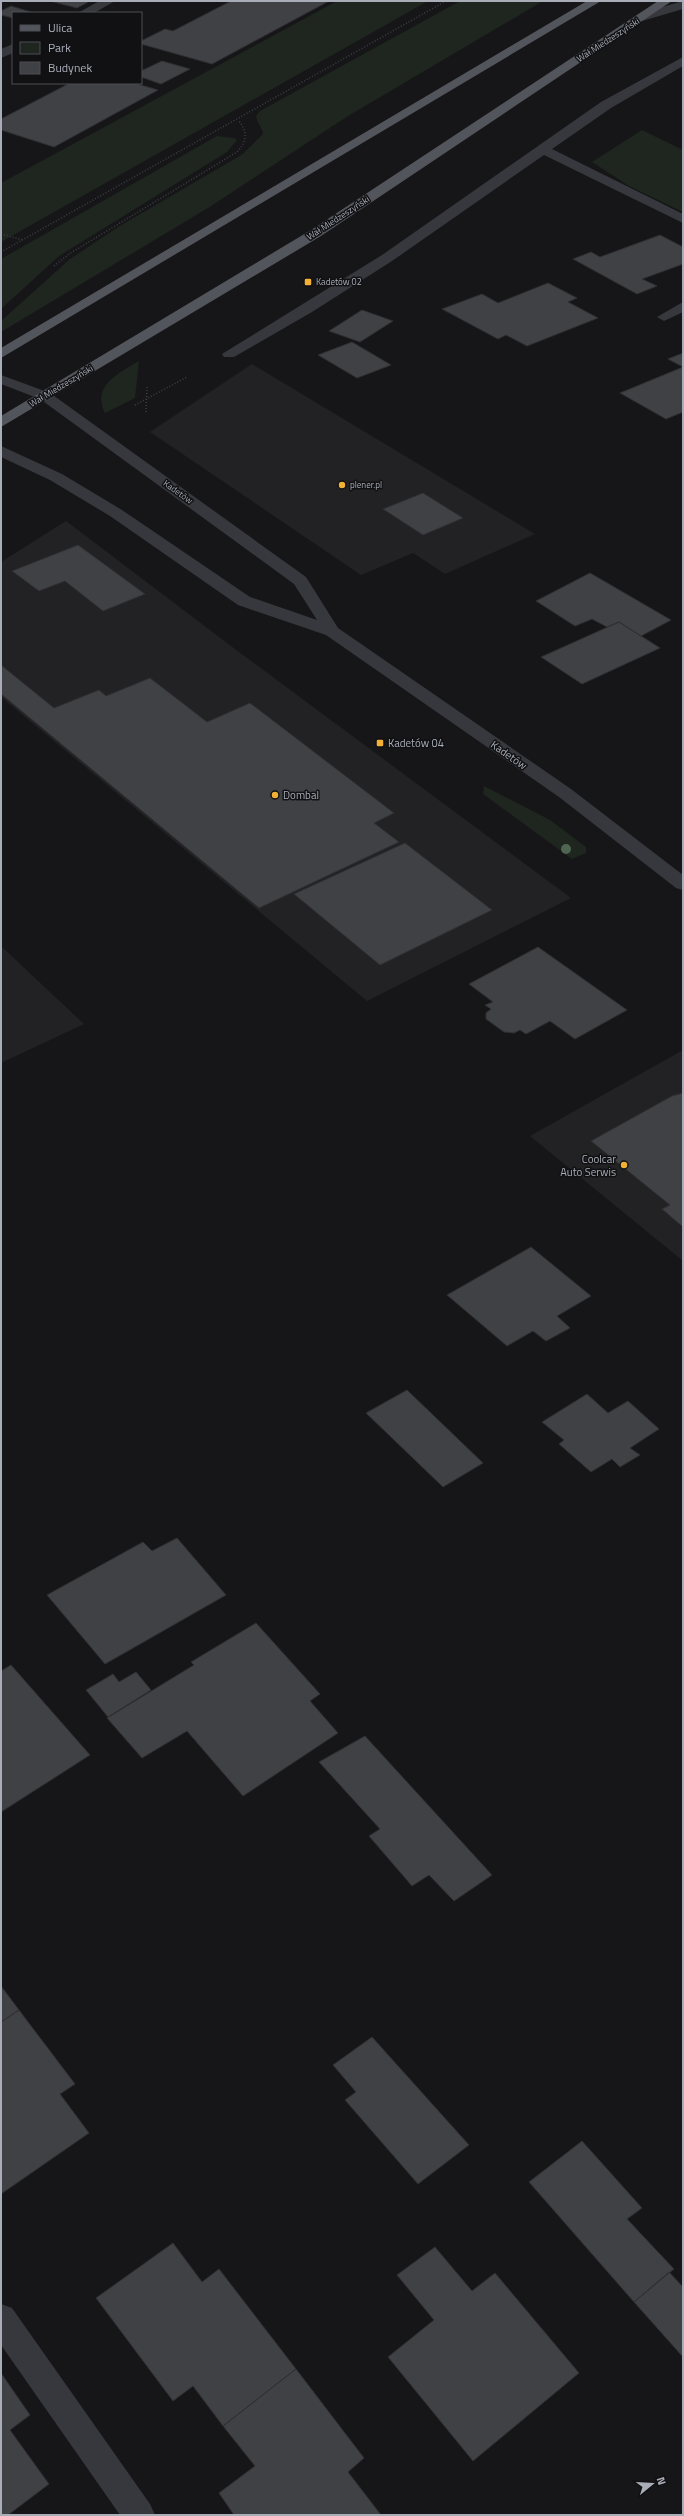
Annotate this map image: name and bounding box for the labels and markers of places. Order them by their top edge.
place label: Kadetów 02 [316,275,362,288]
marker: Kadetów 02 [303,277,313,287]
place label: plener.pl [350,478,382,491]
marker: plener.pl [337,480,347,490]
place label: Kadetów 04 [388,735,444,751]
marker: Kadetów 04 [375,738,385,748]
place label: Dombal [283,787,319,803]
marker: Dombal [270,790,280,800]
place label: Coolcar Auto Serwis [560,1151,616,1180]
marker: Coolcar Auto Serwis [619,1160,629,1170]

